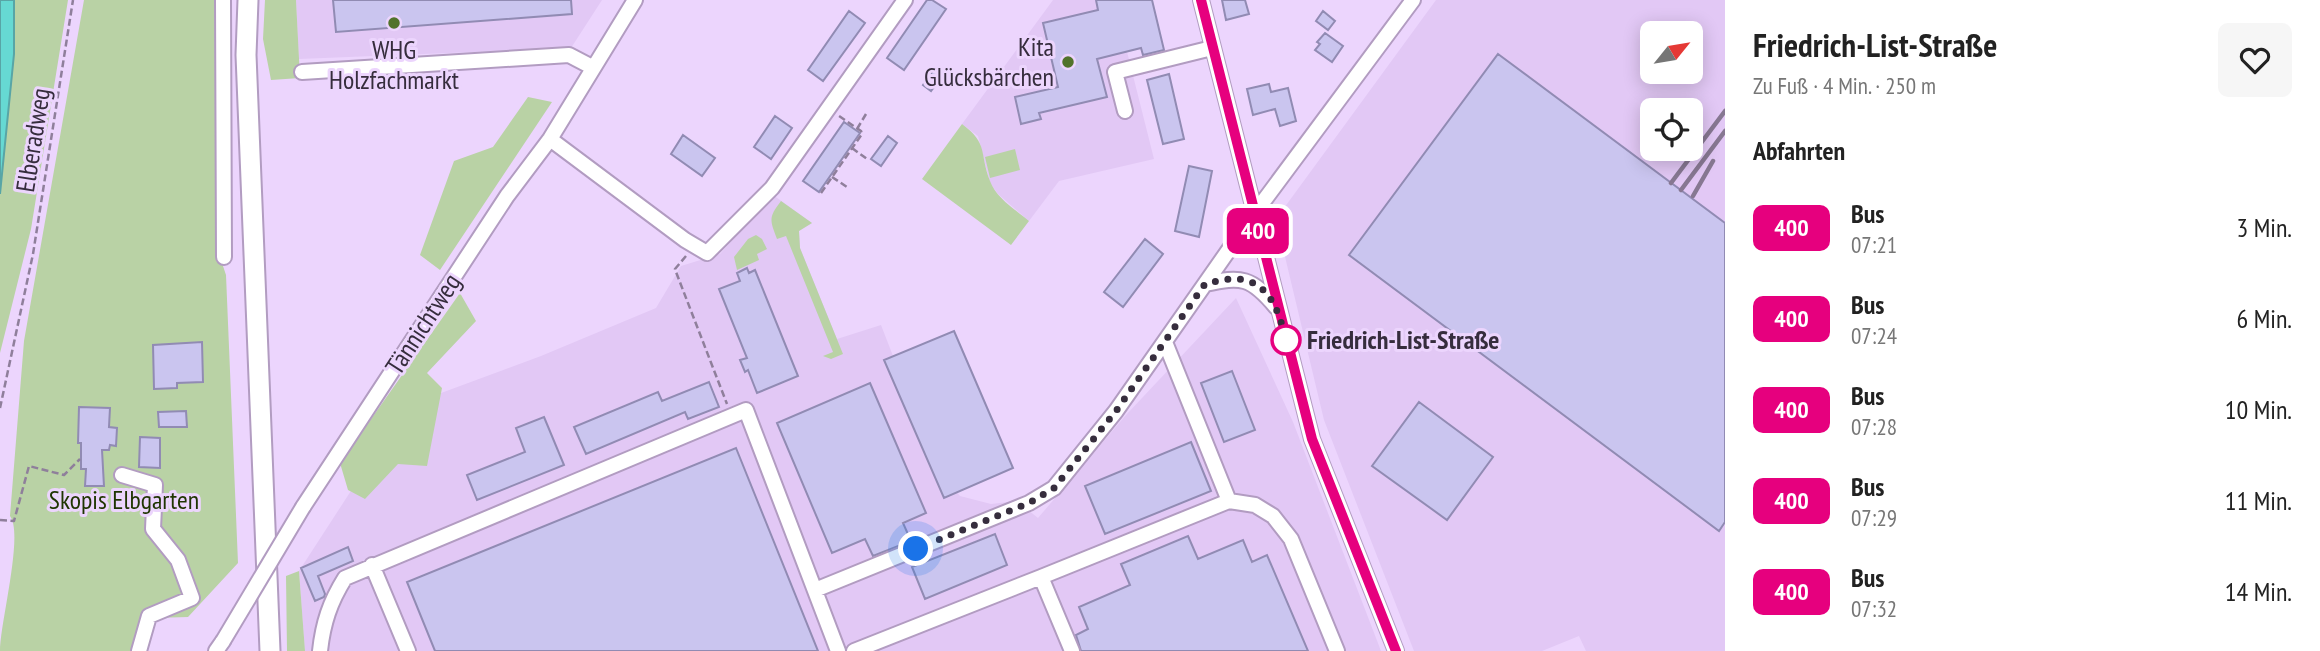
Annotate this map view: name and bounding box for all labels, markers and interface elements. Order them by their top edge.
marker: WHG Holzfachmarkt [386,15,402,31]
north arrow [1640,21,1703,84]
map controls [1640,21,1703,161]
text: Friedrich-List-Straße [1753,23,1997,66]
button: heart [2218,23,2292,97]
place label: Kita Glücksbärchen [924,30,1054,93]
place label: WHG Holzfachmarkt [329,33,459,96]
marker: Kita Glücksbärchen [1060,54,1076,70]
text: Zu Fuß · 4 Min. · 250 m [1753,71,1936,100]
street label: Elberadweg [8,86,57,194]
button: locate [1640,98,1703,161]
text: Abfahrten [1753,134,1845,167]
text: Bus [1851,197,1884,230]
line badge: 400 [1218,208,1298,254]
text: 3 Min. [2237,211,2292,244]
text: 400 [1774,212,1809,243]
text: 400 [1241,215,1275,246]
text: 07:21 [1851,230,1897,259]
street label: Tännichtweg [378,267,467,380]
text: Bus [1851,288,1884,321]
text: 6 Min. [2237,302,2292,335]
text: 400 [1774,303,1809,334]
text: 07:24 [1851,321,1897,350]
place label: Friedrich-List-Straße [1307,323,1499,356]
marker: Friedrich-List-Straße [1271,325,1301,355]
text: Bus [1851,379,1884,412]
text: 10 Min. [2225,393,2292,426]
text: 400 [1774,394,1809,425]
text: 07:28 [1851,412,1897,441]
text: Bus [1851,470,1884,503]
park label: Skopis Elbgarten [49,483,199,516]
text: 11 Min. [2225,484,2292,517]
text: 400 [1774,485,1809,516]
text: 07:29 [1851,503,1897,532]
your location [898,531,933,566]
text: Bus [1851,561,1884,594]
text: 14 Min. [2225,575,2292,608]
text: 400 [1774,576,1809,607]
text: 07:32 [1851,594,1897,623]

